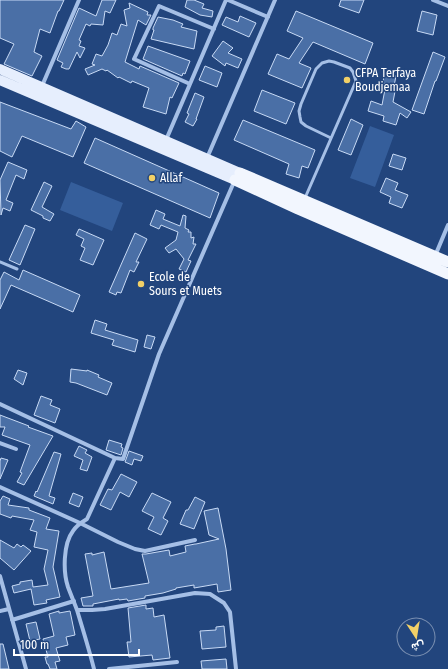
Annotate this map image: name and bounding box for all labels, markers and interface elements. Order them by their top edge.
place label: CFPA Terfaya Boudjemaa [355,66,416,94]
marker: CFPA Terfaya Boudjemaa [342,75,352,85]
place label: Allaf [160,171,183,185]
marker: Allaf [147,173,157,183]
place label: Ecole de Sours et Muets [149,270,222,298]
marker: Ecole de Sours et Muets [136,279,146,289]
north arrow [396,617,436,657]
scale bar [14,631,139,657]
text: 100 m [20,638,49,652]
text: ش [410,639,426,654]

